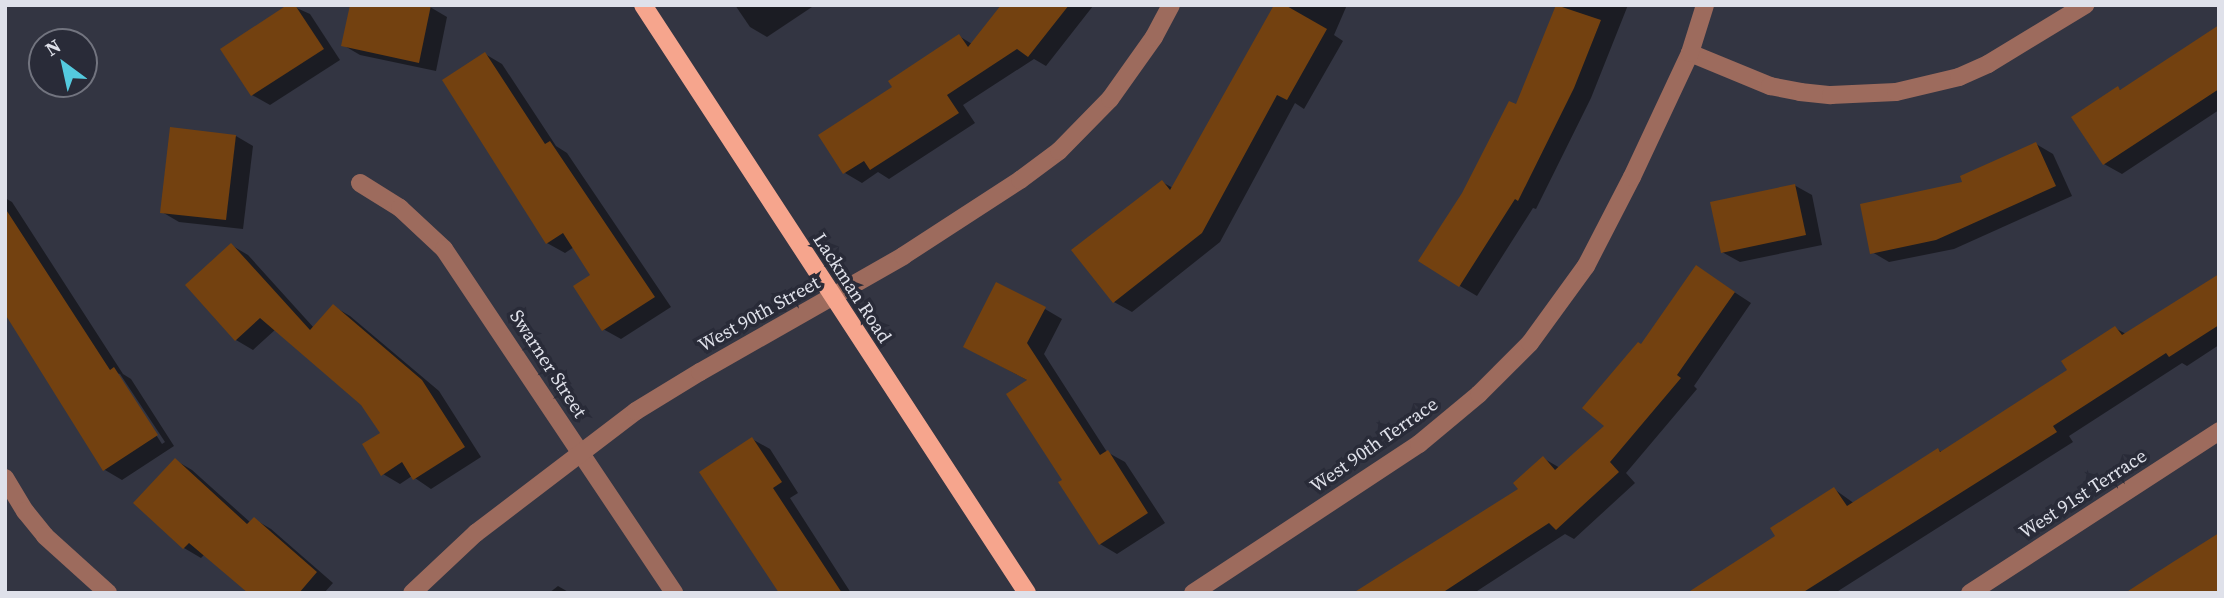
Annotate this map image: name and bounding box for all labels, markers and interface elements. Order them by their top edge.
north arrow [28,28,98,98]
text: N [40,32,66,62]
street label: Lackman Road [808,229,896,347]
street label: West 90th Street [694,271,824,357]
street label: Swarner Street [505,306,591,422]
street label: West 90th Terrace [1306,392,1442,498]
street label: West 91st Terrace [2015,444,2151,544]

